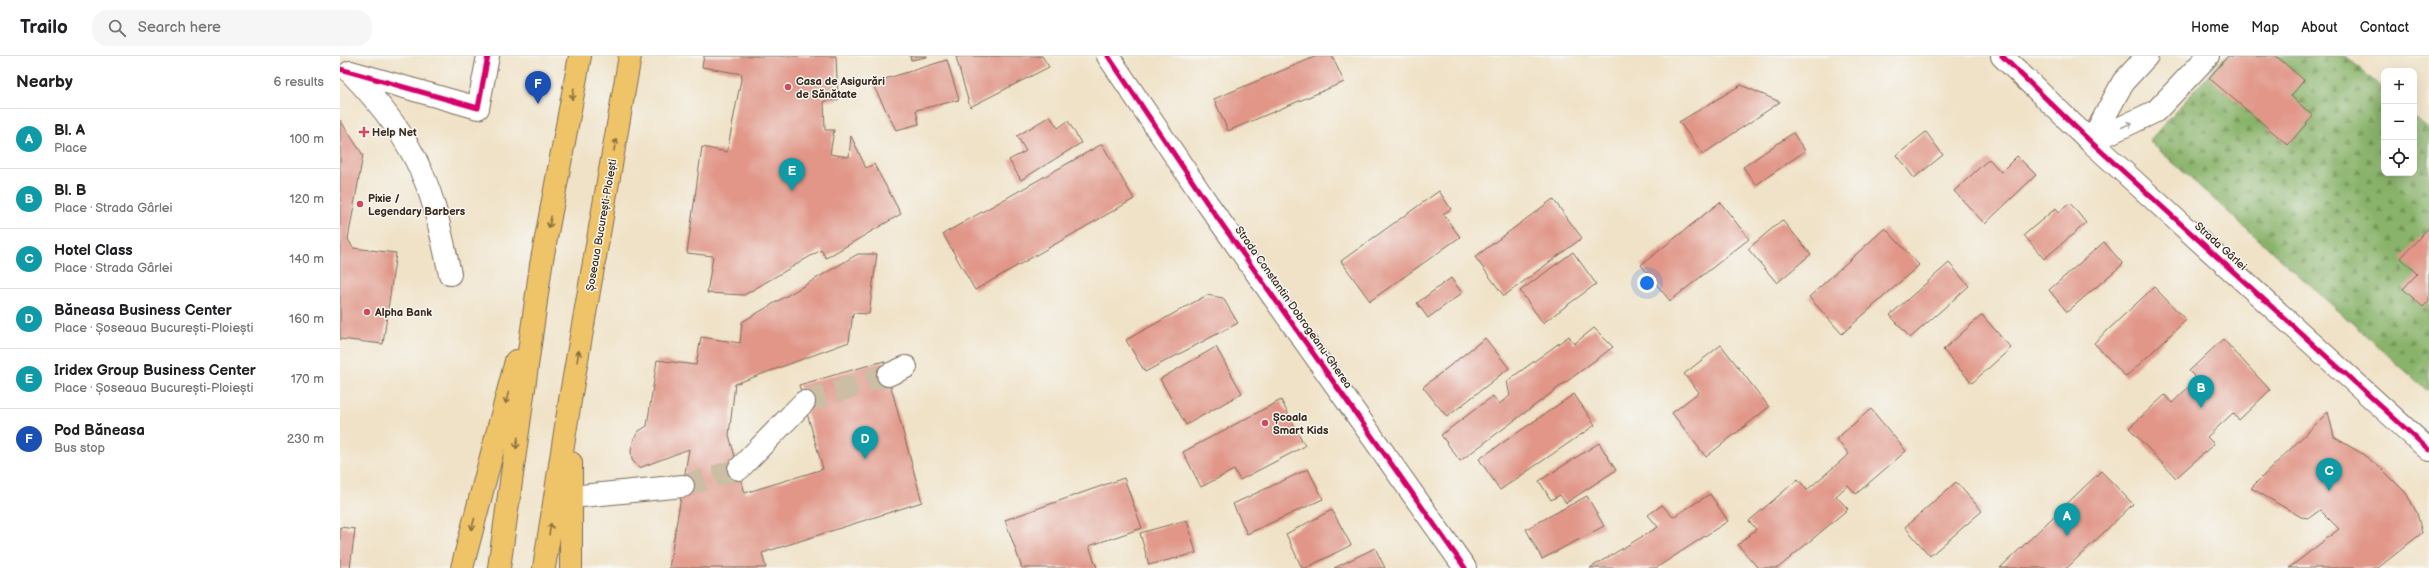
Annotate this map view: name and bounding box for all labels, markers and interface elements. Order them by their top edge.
search box [92,10,372,46]
text: Trailo [20,16,68,39]
icon: search [106,17,128,39]
text: Search here [138,18,221,37]
text: Home [2191,19,2229,36]
text: Map [2251,19,2279,36]
text: About [2301,19,2338,36]
text: Contact [2360,19,2409,36]
map controls [2381,68,2417,176]
button: + [2381,68,2417,104]
pin: F [525,71,551,104]
text: Nearby [16,72,73,92]
text: 6 results [274,74,324,90]
place label: Casa de Asigurări de Sănătate [796,75,885,101]
marker: Casa de Asigurări de Sănătate [783,82,793,92]
one-way arrow [569,88,577,101]
button: − [2381,104,2417,140]
text: Bl. A [54,121,85,140]
one-way arrow [2120,121,2132,128]
place label: Help Net [372,126,417,139]
marker: Help Net [359,127,369,137]
text: A [25,131,33,147]
text: 100 m [289,131,324,147]
one-way arrow [611,139,619,152]
text: Place [54,140,87,156]
button: locate [2381,140,2417,176]
street label: Șoseaua București-Ploiești [583,158,620,292]
pin: E [779,158,805,191]
text: Bl. B [54,181,86,200]
text: B [24,191,34,207]
text: 120 m [289,191,324,207]
place label: Pixie / Legendary Barbers [368,192,466,218]
marker: Pixie / Legendary Barbers [355,199,365,209]
text: Place · Strada Gârlei [54,200,173,216]
one-way arrow [545,215,553,228]
street label: Strada Gârlei [2192,220,2249,273]
street label: Strada Constantin Dobrogeanu-Gherea [1232,224,1355,391]
text: Hotel Class [54,241,133,260]
text: C [24,251,34,267]
text: 140 m [289,251,324,267]
text: Place · Strada Gârlei [54,260,173,276]
your location [1637,273,1657,293]
text: Băneasa Business Center [54,301,232,320]
place label: Alpha Bank [374,306,432,319]
marker: Alpha Bank [362,307,372,317]
text: D [24,311,34,327]
text: 160 m [289,311,324,327]
text: Place · Șoseaua București-Ploiești [54,320,254,336]
one-way arrow [574,349,582,362]
text: Iridex Group Business Center [54,361,256,380]
text: E [25,371,33,387]
text: 170 m [291,371,324,387]
pin: B [2188,375,2214,408]
text: Place · Șoseaua București-Ploiești [54,380,254,396]
one-way arrow [502,391,510,404]
place label: Școala Smart Kids [1273,411,1329,437]
marker: Școala Smart Kids [1260,418,1270,428]
text: Pod Băneasa [54,421,145,440]
pin: D [852,426,878,459]
text: F [25,431,33,447]
text: 230 m [287,431,324,447]
one-way arrow [513,436,521,449]
text: Bus stop [54,440,105,456]
pin: C [2316,458,2342,491]
pin: A [2054,503,2080,536]
one-way arrow [469,517,477,530]
one-way arrow [546,523,554,536]

